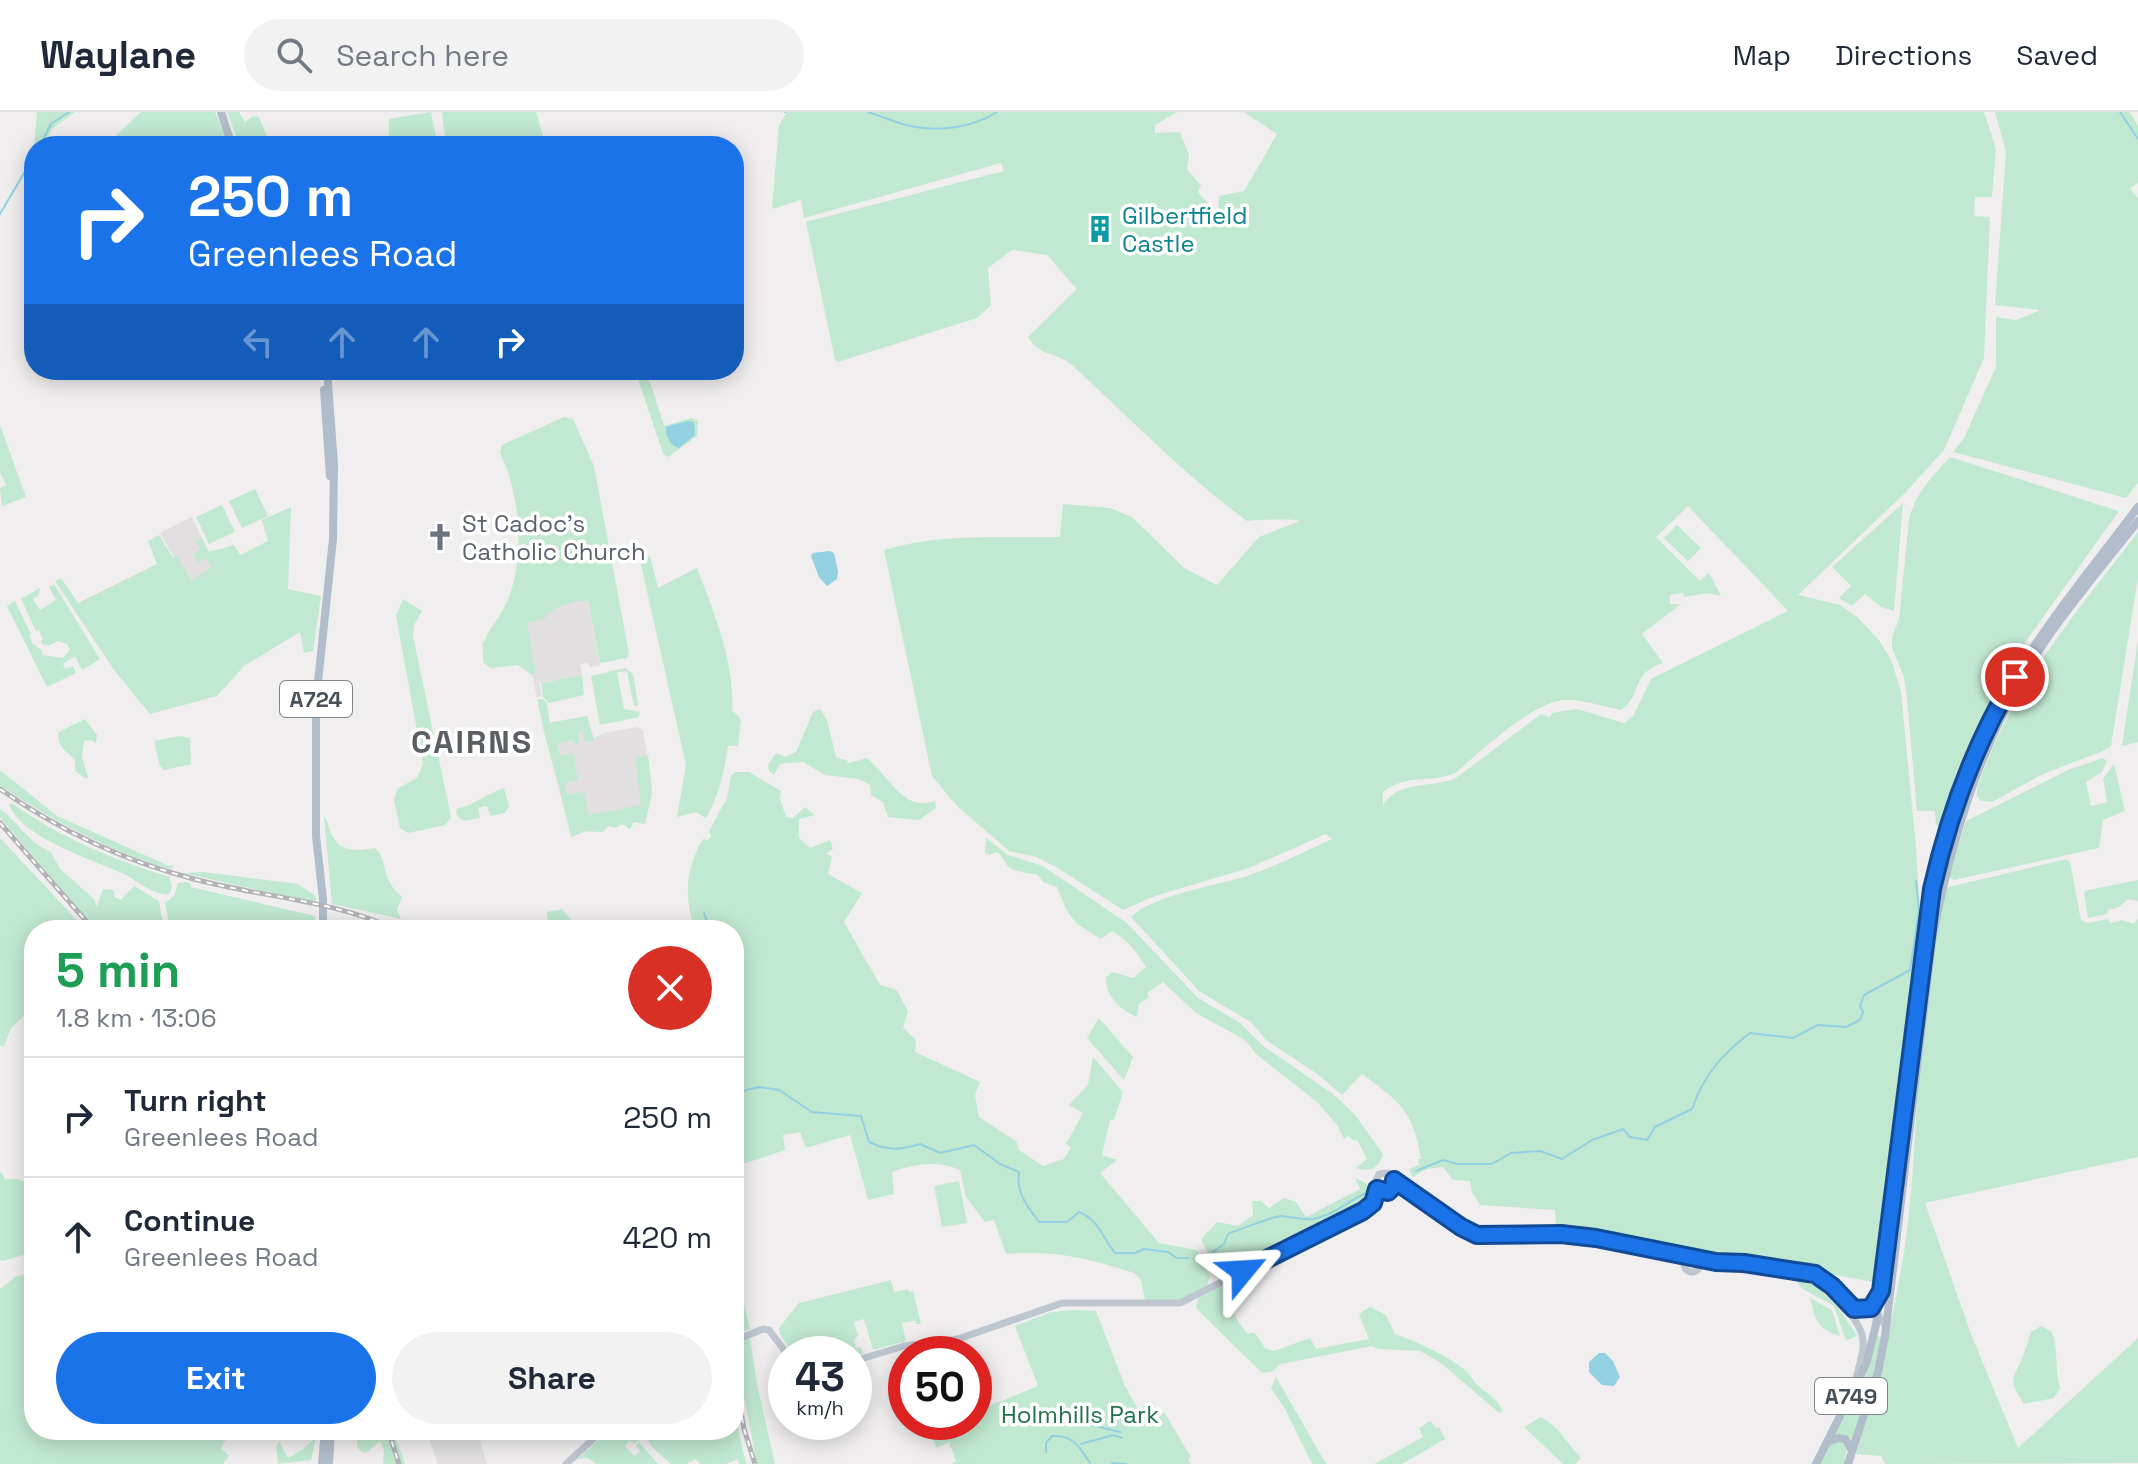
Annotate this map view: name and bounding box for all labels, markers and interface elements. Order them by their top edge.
search box [244,19,804,91]
text: Waylane [40,31,196,79]
icon: search [272,33,316,77]
text: Search here [336,36,509,75]
text: Map [1733,37,1791,73]
text: Directions [1835,37,1972,73]
text: Saved [2016,37,2098,73]
text: 250 m [188,161,353,232]
icon: right [56,168,160,272]
place label: Gilbertfield Castle [1122,200,1247,259]
building icon: Gilbertfield Castle [1085,214,1115,244]
text: Greenlees Road [188,231,457,277]
icon: left [236,320,280,364]
icon: ahead [320,320,364,364]
icon: ahead [404,320,448,364]
icon: right [488,320,532,364]
place label: St Cadoc's Catholic Church [462,508,646,567]
church icon: St Cadoc's Catholic Church [425,522,455,552]
pin [1981,643,2049,711]
icon: arrive [1993,655,2037,699]
road number: A724 [280,681,352,717]
district label: CAIRNS [411,722,533,762]
text: 5 min [56,940,180,1001]
button: close [628,946,712,1030]
text: 1.8 km · 13:06 [56,1001,217,1035]
text: Turn right [124,1081,267,1120]
icon: right [56,1095,100,1139]
text: 250 m [623,1098,712,1137]
text: Greenlees Road [124,1120,319,1154]
text: Continue [124,1201,255,1240]
icon: ahead [56,1215,100,1259]
text: 420 m [622,1218,712,1257]
position arrow [1201,1229,1285,1313]
text: Greenlees Road [124,1240,319,1274]
button: Exit [56,1332,376,1424]
button: Share [392,1332,712,1424]
speed limit sign: 50 [888,1336,992,1440]
text: 43 [795,1352,845,1403]
road number: A749 [1815,1378,1887,1414]
text: km/h [796,1395,844,1421]
park label: Holmhills Park [1001,1399,1159,1430]

